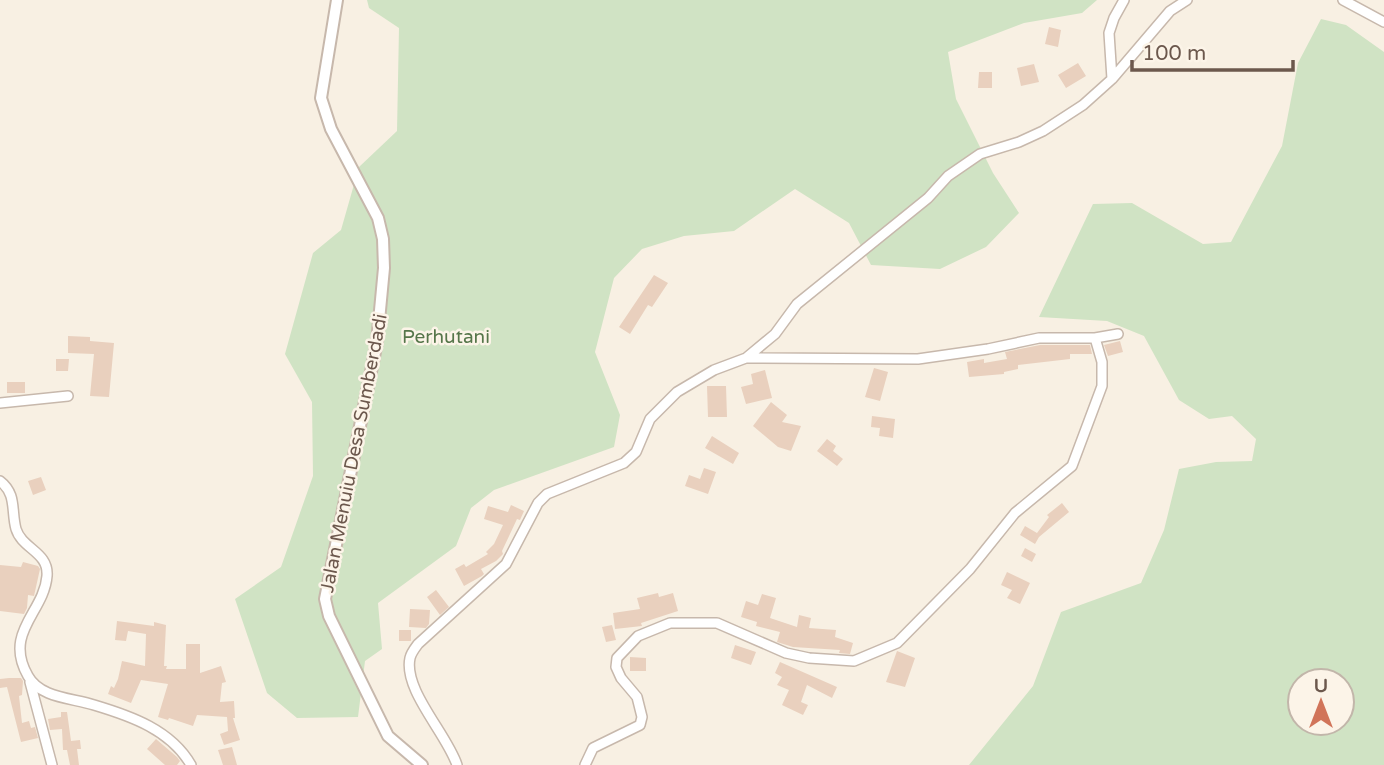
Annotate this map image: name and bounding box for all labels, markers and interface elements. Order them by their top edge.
scale bar [1132,28,1293,72]
text: 100 m [1142,41,1206,66]
street label: Jalan Menuiu Desa Sumberdadi [316,312,392,595]
park label: Perhutani [402,326,490,348]
north arrow [1286,667,1356,737]
text: U [1314,675,1328,697]

